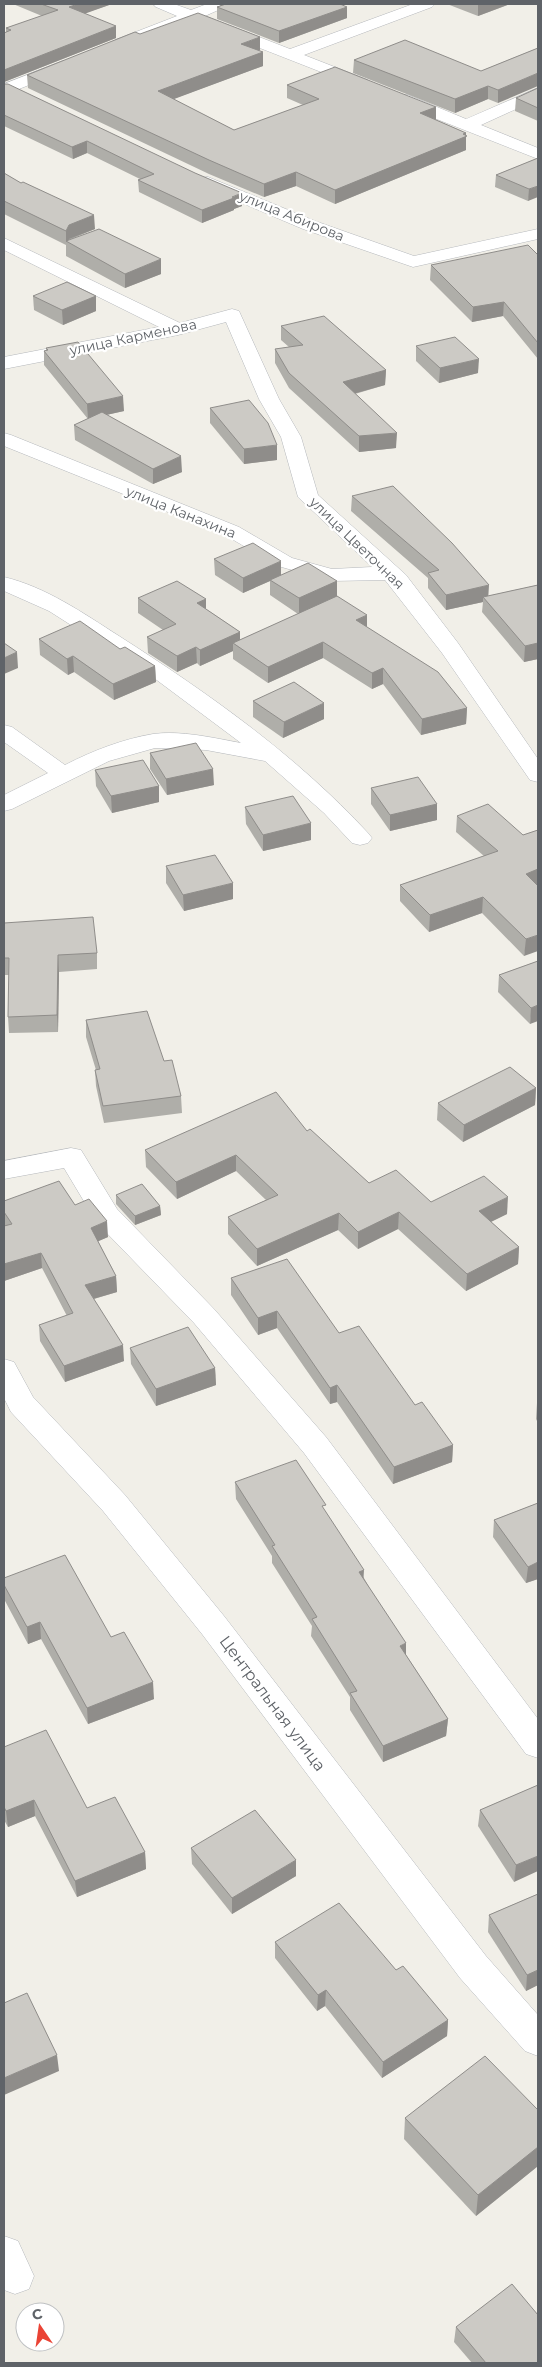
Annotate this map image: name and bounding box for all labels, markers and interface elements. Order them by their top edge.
street label: улица Абирова [236,186,347,245]
street label: улица Карменова [67,315,198,359]
street label: улица Канахина [122,481,239,542]
street label: улица Цветочная [305,492,408,593]
street label: Центральная улица [215,1632,330,1775]
north arrow [15,2302,65,2352]
text: С [30,2304,44,2324]

